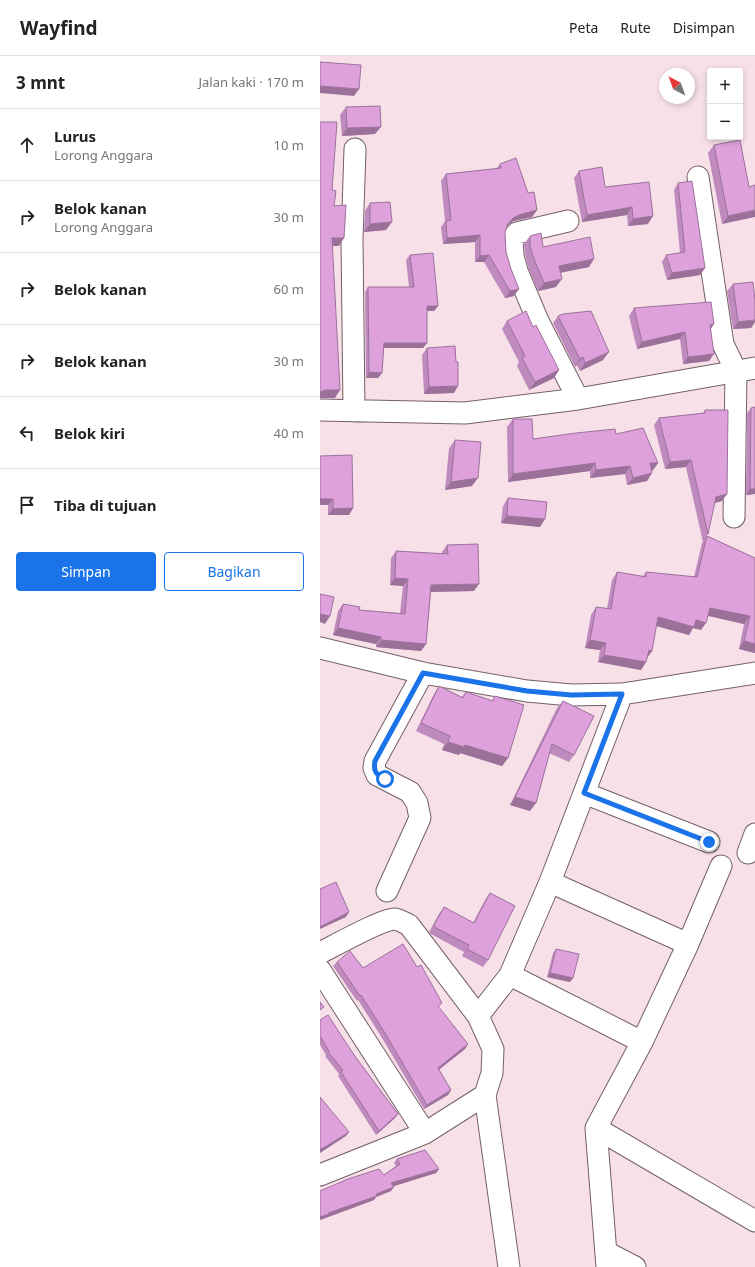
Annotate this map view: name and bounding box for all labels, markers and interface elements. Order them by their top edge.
text: Wayfind [20,15,98,41]
text: Peta [569,18,598,37]
text: Rute [620,18,651,37]
text: Disimpan [673,18,735,37]
north arrow [659,68,695,104]
map controls [707,68,743,140]
button: + [707,68,743,104]
text: 3 mnt [16,71,65,94]
text: Jalan kaki · 170 m [198,73,304,91]
button: − [707,104,743,140]
text: Lurus [54,126,96,146]
icon: ahead [16,134,38,156]
text: 10 m [274,136,304,154]
text: Lorong Anggara [54,146,153,164]
text: Belok kanan [54,198,147,218]
icon: right [16,206,38,228]
text: 30 m [274,208,304,226]
text: Lorong Anggara [54,218,153,236]
icon: right [16,278,38,300]
text: Belok kanan [54,279,147,299]
text: 60 m [274,280,304,298]
icon: right [16,350,38,372]
text: Belok kanan [54,351,147,371]
text: 30 m [274,352,304,370]
icon: left [16,422,38,444]
text: Belok kiri [54,423,125,443]
text: 40 m [274,424,304,442]
icon: arrive [16,494,38,516]
text: Tiba di tujuan [54,495,157,515]
button: Simpan [16,552,156,591]
button: Bagikan [164,552,304,591]
route start [376,770,394,788]
route end [700,833,718,851]

